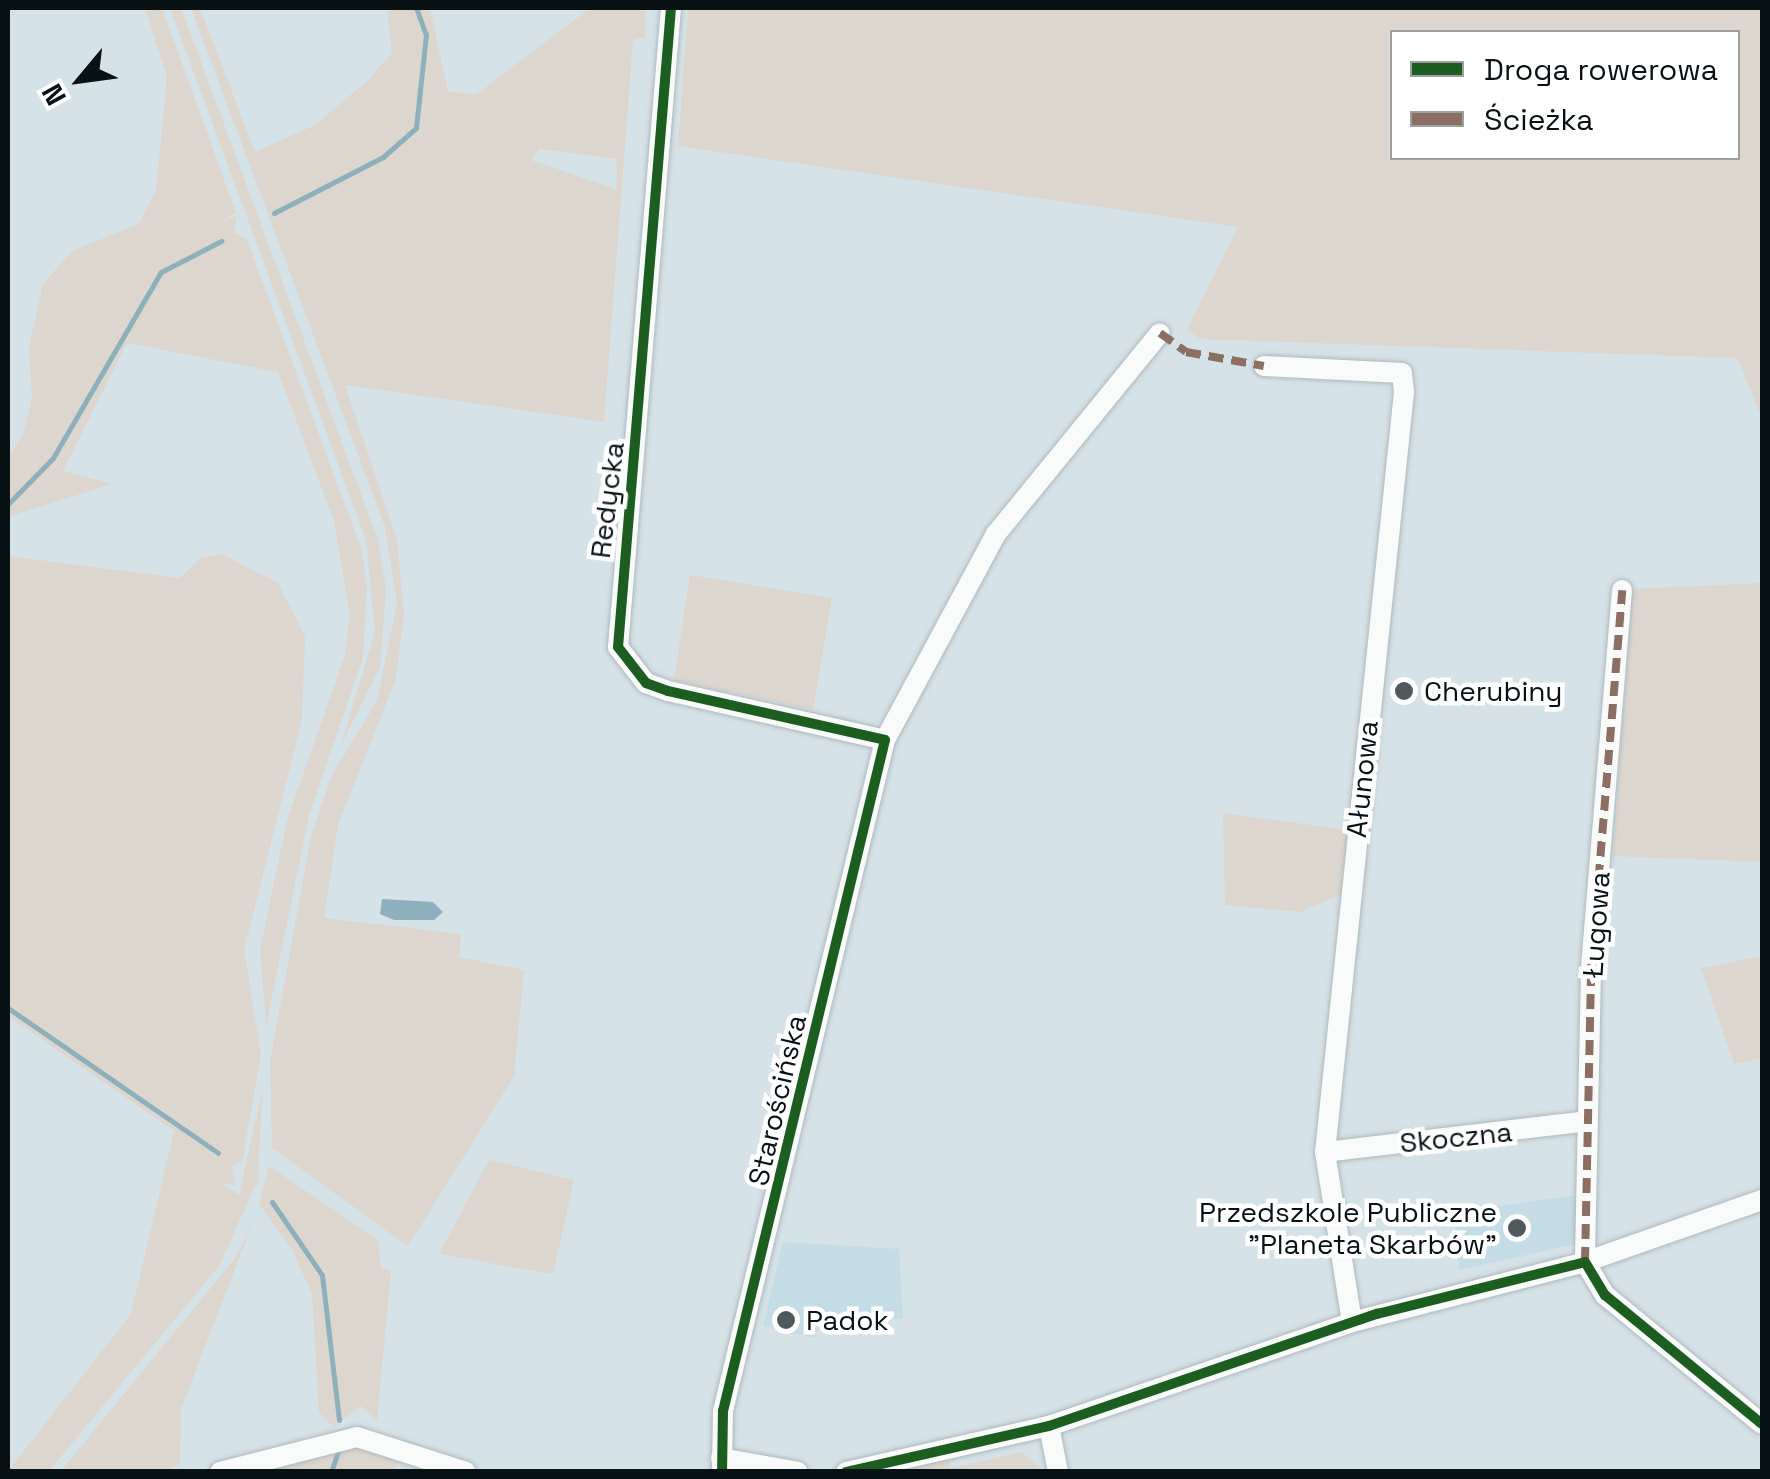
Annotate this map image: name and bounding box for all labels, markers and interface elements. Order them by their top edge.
north arrow [30,30,130,130]
legend [1390,30,1740,160]
text: Droga rowerowa [1484,50,1718,89]
text: N [33,78,74,111]
text: Ścieżka [1484,100,1594,139]
street label: Redycka [583,440,631,560]
place label: Cherubiny [1424,674,1562,708]
marker: Cherubiny [1393,680,1415,702]
street label: Ałunowa [1339,719,1385,839]
street label: Ługowa [1576,870,1616,980]
street label: Starościńska [741,1011,813,1189]
street label: Skoczna [1398,1114,1514,1160]
place label: Przedszkole Publiczne "Planeta Skarbów" [1199,1195,1497,1261]
marker: Przedszkole Publiczne "Planeta Skarbów" [1506,1217,1528,1239]
place label: Padok [806,1303,889,1337]
marker: Padok [775,1309,797,1331]

